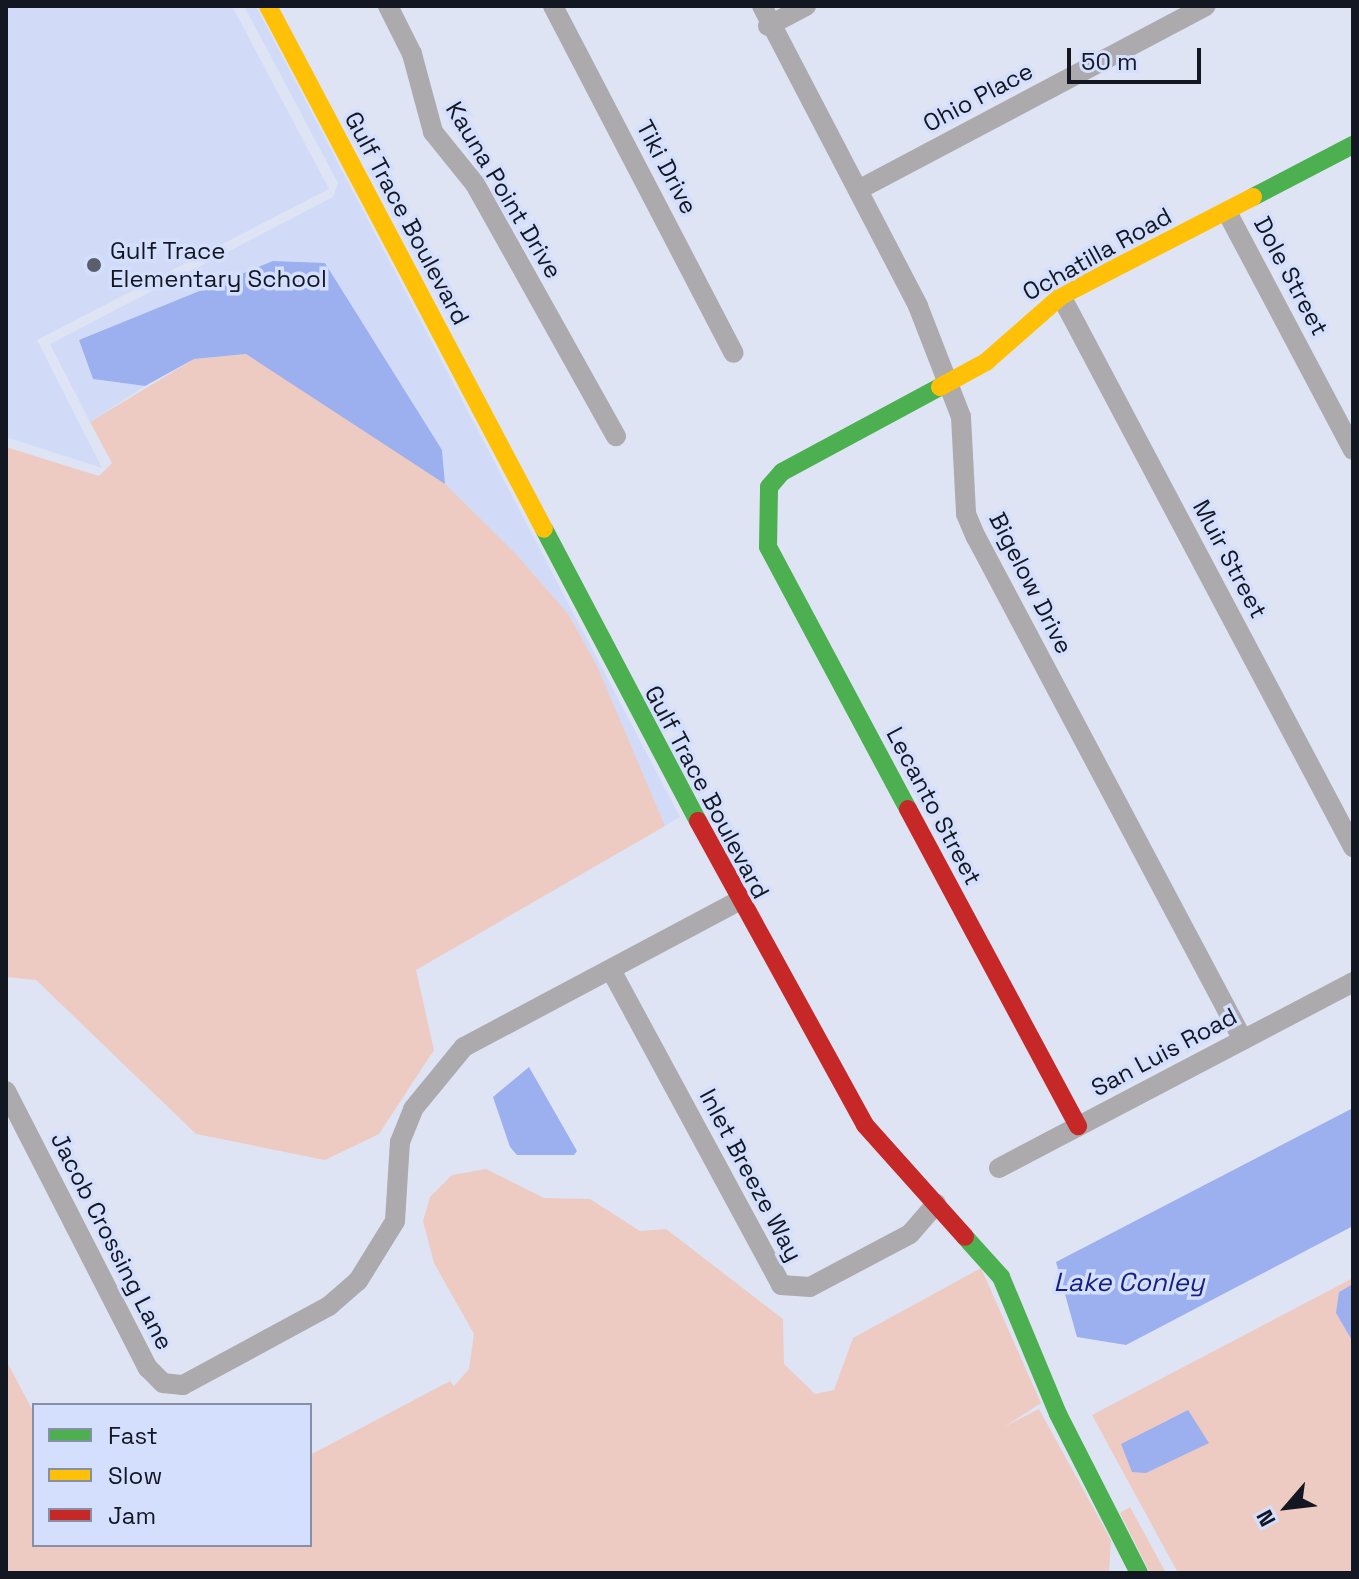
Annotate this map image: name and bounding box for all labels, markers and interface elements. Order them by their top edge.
scale bar [1071,32,1205,82]
text: 50 m [1081,46,1138,77]
street label: Ohio Place [918,56,1038,138]
street label: Kauna Point Drive [440,96,568,284]
street label: Gulf Trace Boulevard [338,106,476,330]
street label: Tiki Drive [630,115,704,219]
street label: Ochatilla Road [1018,201,1176,307]
street label: Dole Street [1248,212,1334,340]
place label: Gulf Trace Elementary School [110,237,327,293]
marker: Gulf Trace Elementary School [85,256,103,274]
street label: Muir Street [1187,495,1273,623]
street label: Bigelow Drive [983,508,1079,658]
street label: Gulf Trace Boulevard [638,680,776,904]
street label: Lecanto Street [880,722,988,890]
street label: San Luis Road [1086,1002,1242,1102]
street label: Inlet Breeze Way [693,1084,809,1266]
street label: Jacob Crossing Lane [45,1128,179,1354]
water label: Lake Conley [1054,1267,1204,1299]
legend [32,1403,312,1547]
text: Fast [108,1420,158,1451]
text: Slow [108,1460,162,1491]
north arrow [1247,1467,1327,1547]
text: Jam [108,1500,156,1531]
text: N [1250,1505,1282,1531]

